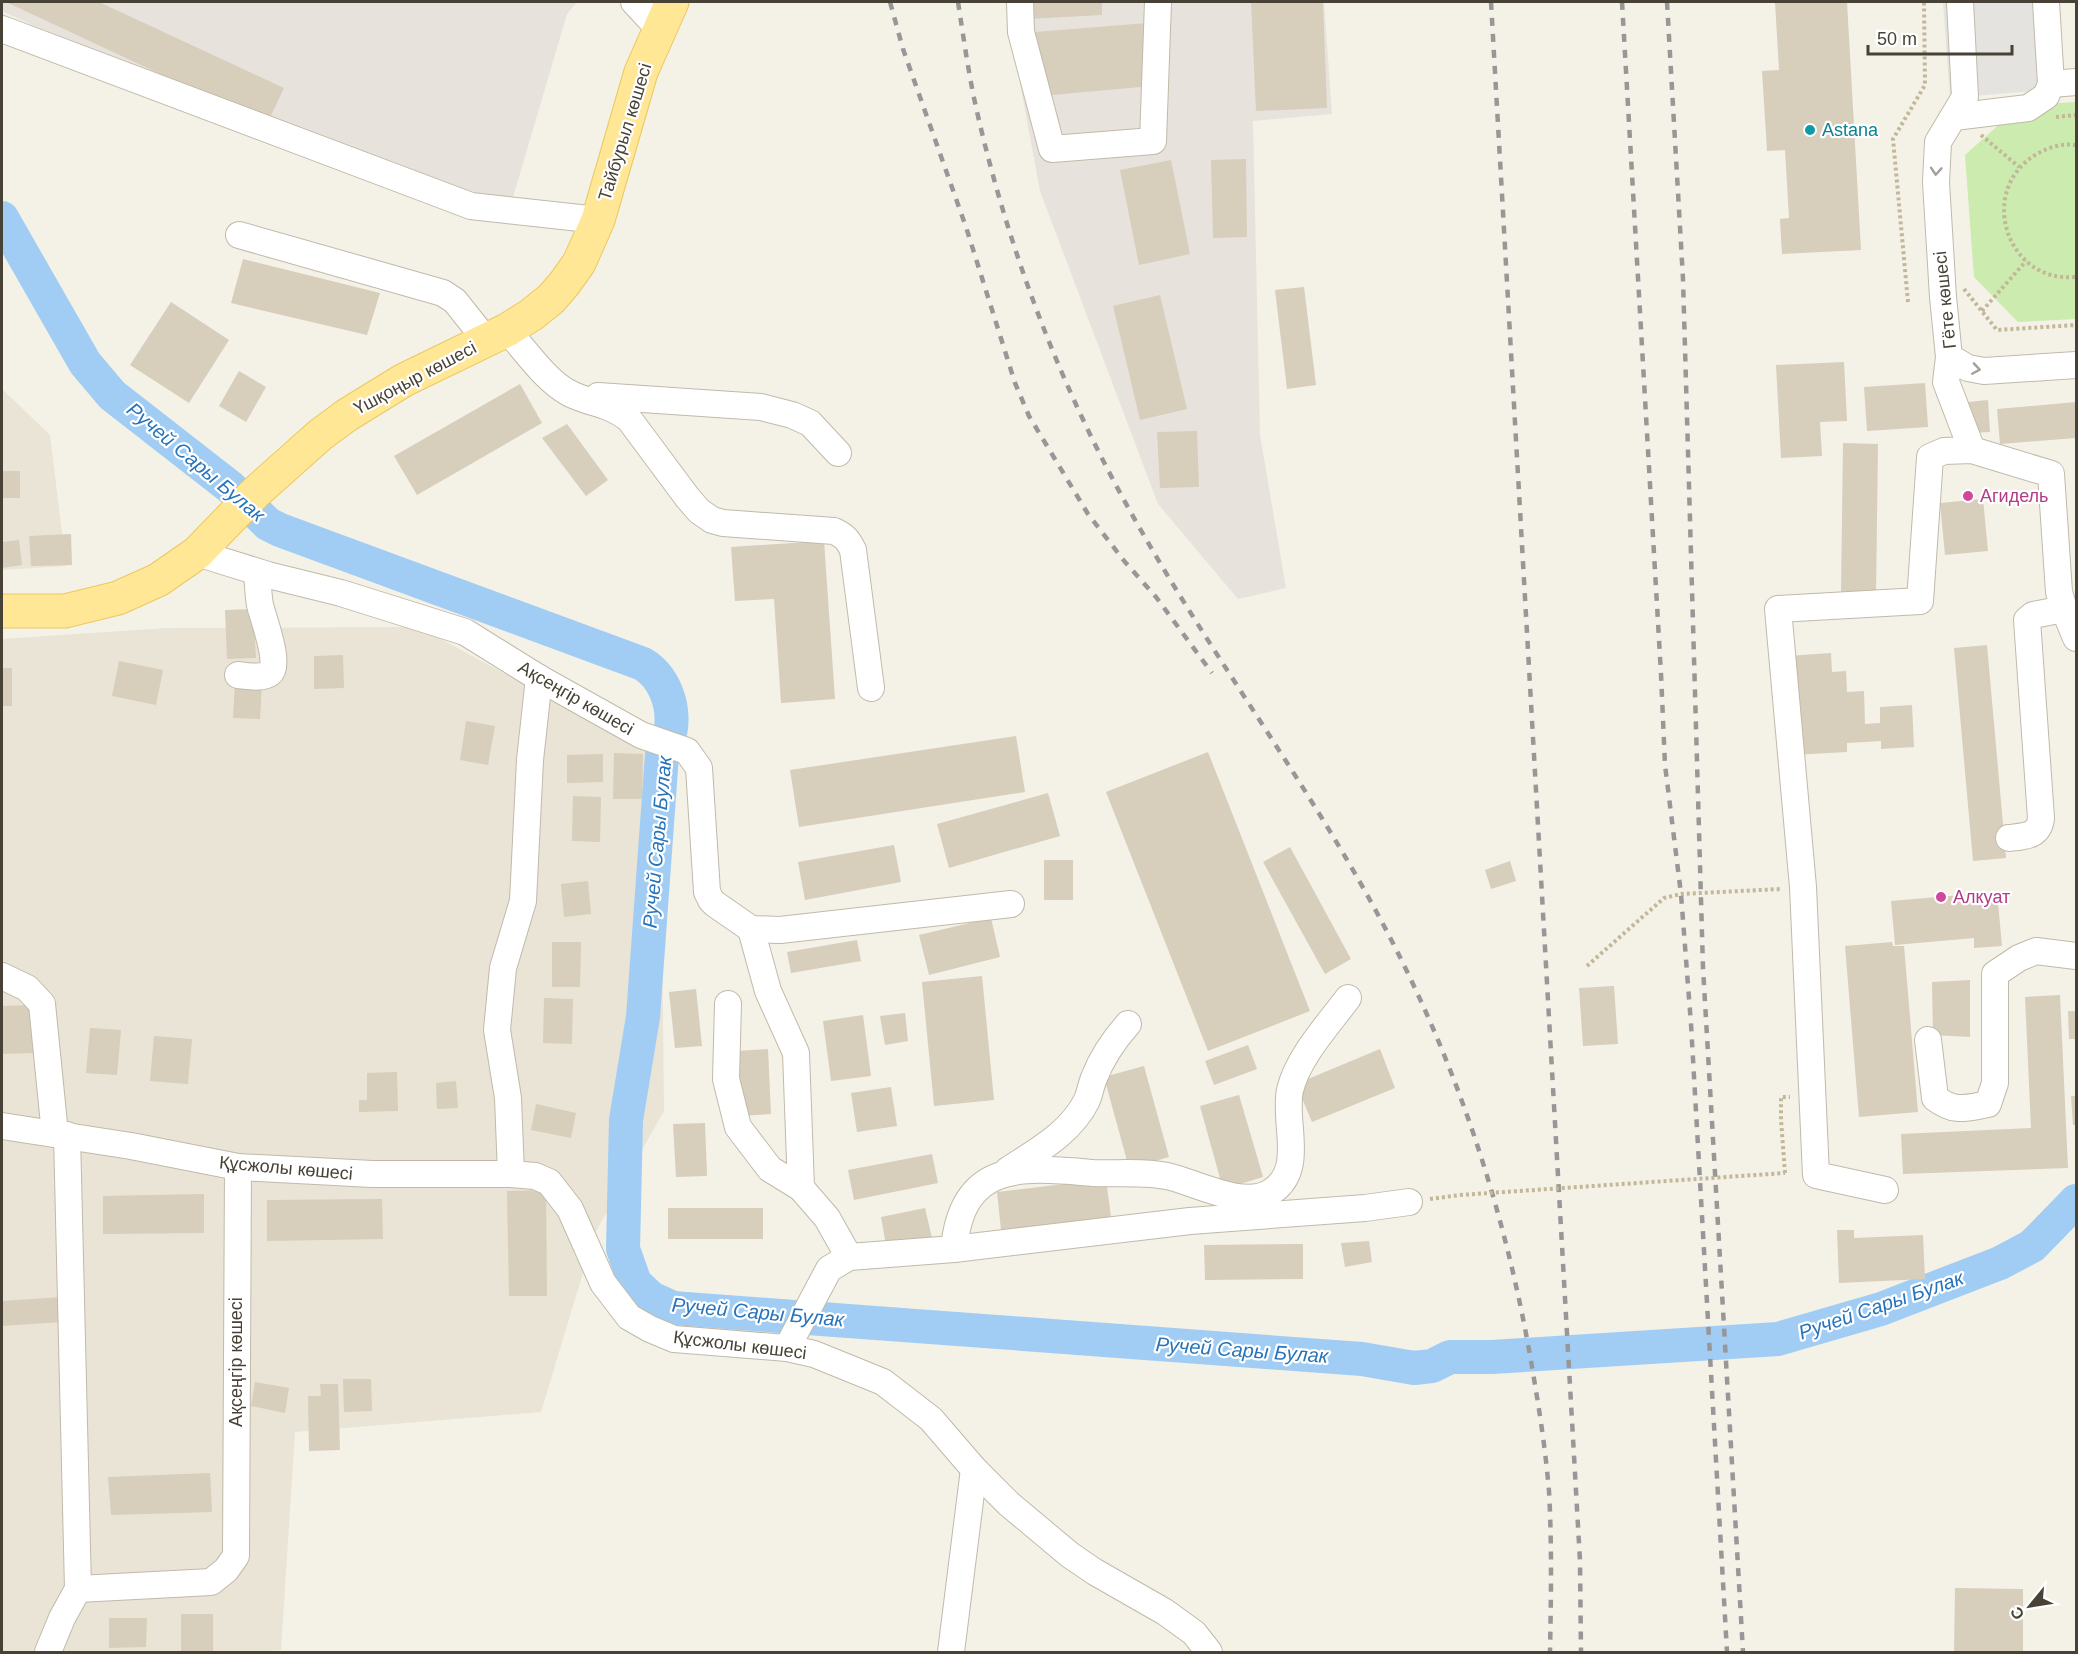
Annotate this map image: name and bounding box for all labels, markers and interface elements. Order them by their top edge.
scale bar [1868,18,2012,56]
text: 50 m [1877,29,1917,49]
street label: Тайбурыл көшесі [595,61,655,203]
place label: Astana [1822,120,1879,140]
marker: Astana [1803,123,1817,137]
one-way arrow [1930,167,1943,176]
street label: Гёте көшесі [1930,250,1960,350]
street label: Үшқоңыр көшесі [350,337,480,419]
one-way arrow [1971,362,1981,374]
water label: Ручей Сары Булак [123,398,270,527]
place label: Агидель [1980,486,2048,506]
marker: Агидель [1961,489,1975,503]
street label: Ақсеңгір көшесі [515,657,637,739]
water label: Ручей Сары Булак [639,753,676,929]
place label: Алкуат [1953,887,2010,907]
marker: Алкуат [1934,890,1948,904]
street label: Құсжолы көшесі [218,1152,354,1184]
water label: Ручей Сары Булак [1796,1266,1968,1344]
water label: Ручей Сары Булак [671,1294,847,1331]
street label: Ақсеңгір көшесі [226,1297,246,1427]
street label: Құсжолы көшесі [672,1327,808,1363]
water label: Ручей Сары Булак [1155,1333,1331,1367]
north arrow [2000,1576,2060,1636]
text: С [2007,1604,2028,1623]

